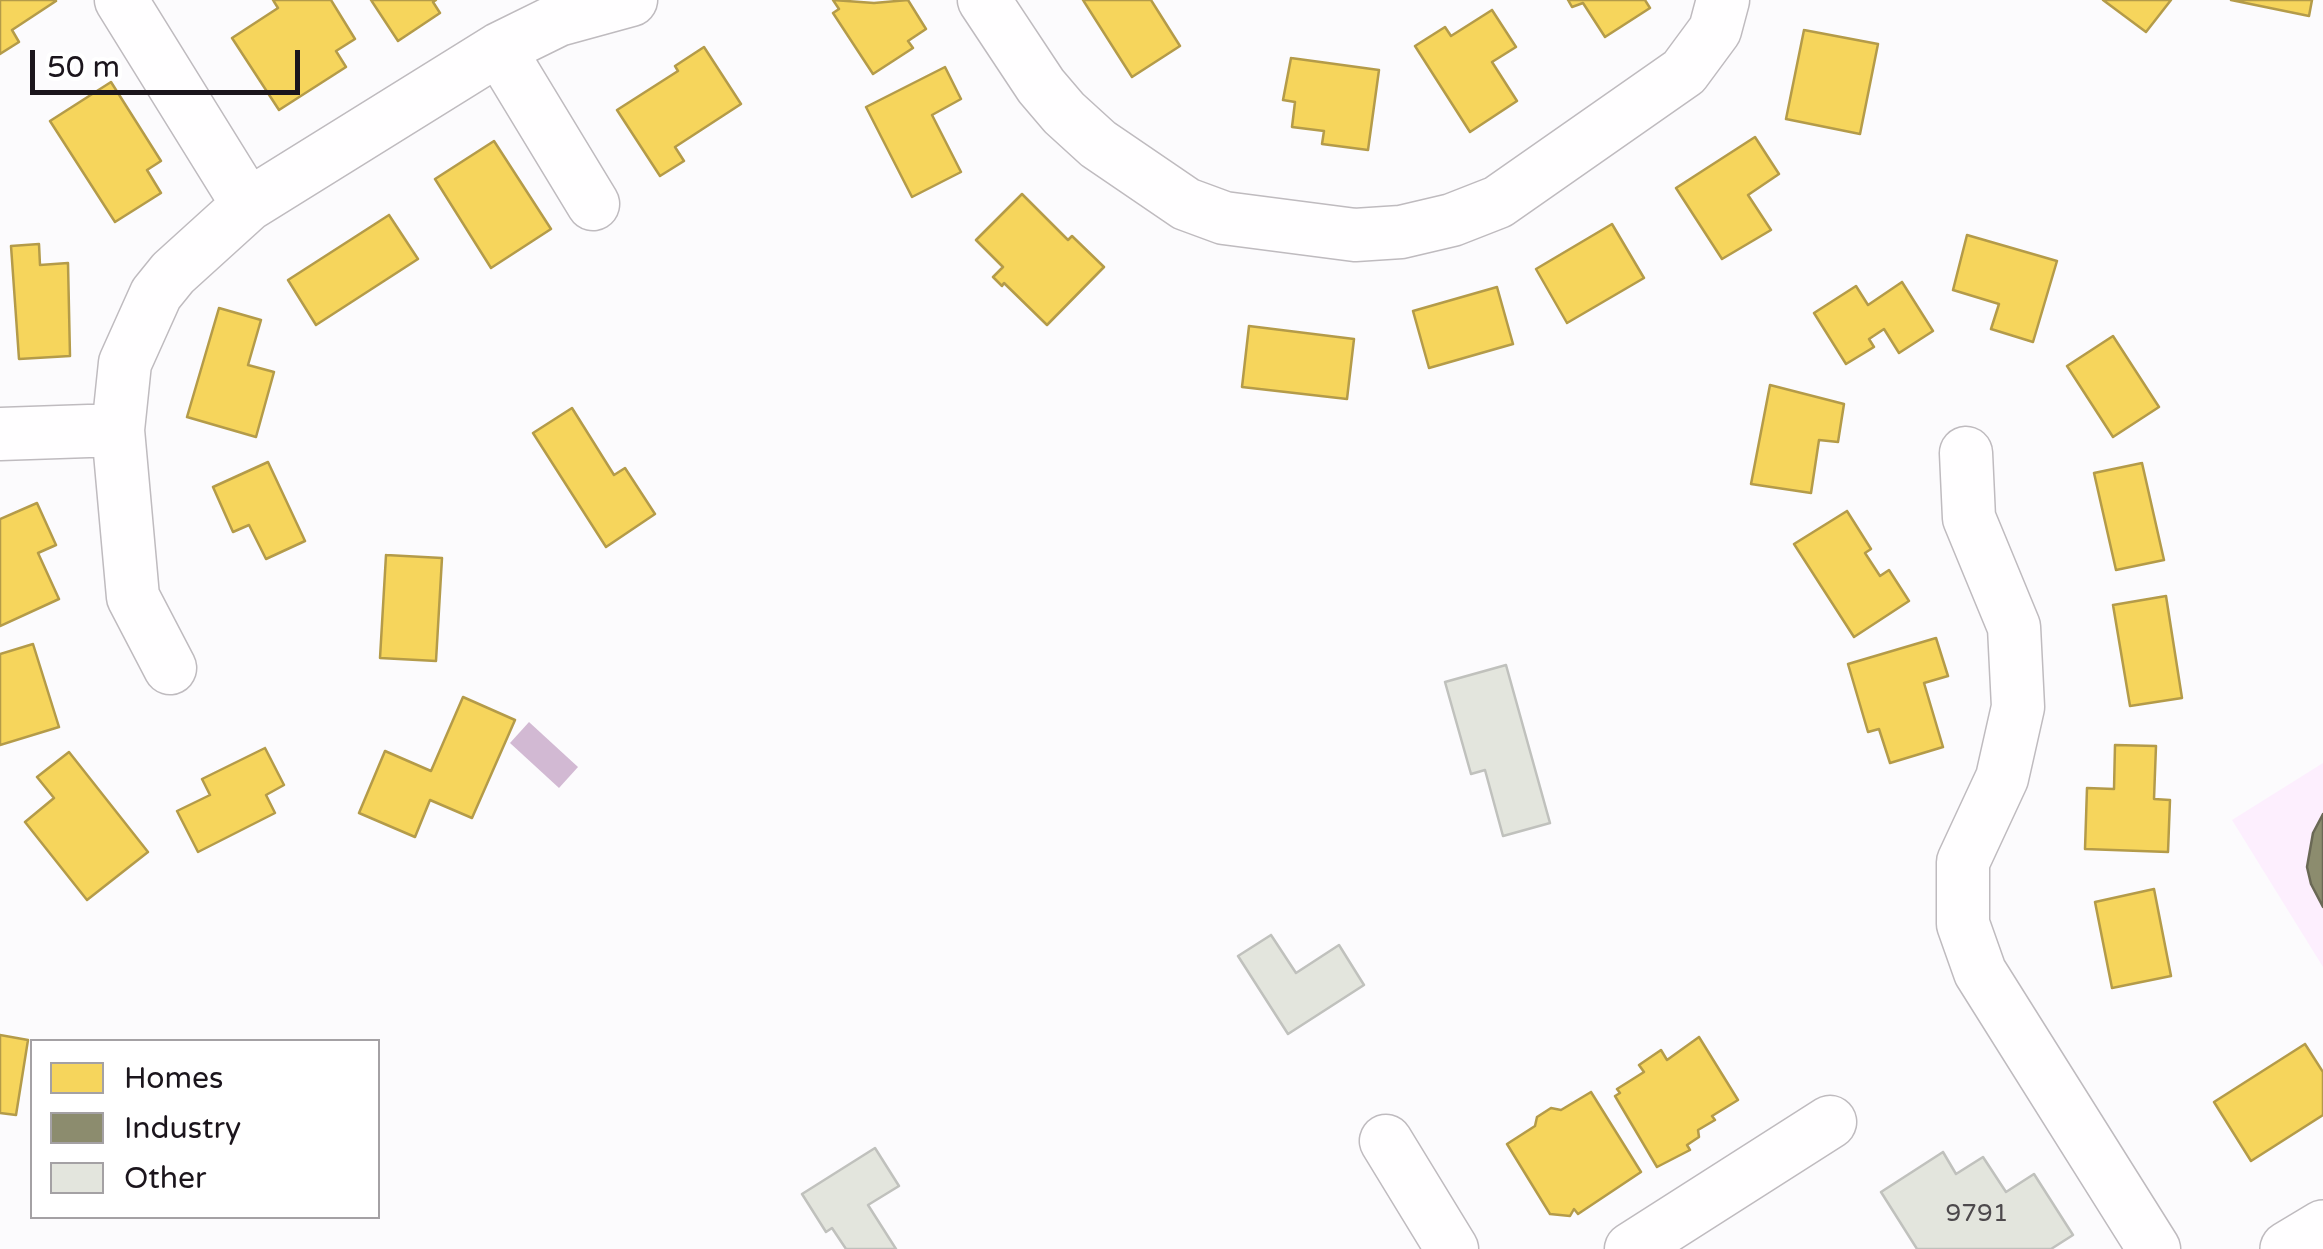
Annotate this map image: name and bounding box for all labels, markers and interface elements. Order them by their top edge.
scale bar [35,30,305,92]
text: 50 m [47,49,120,86]
legend [30,1039,380,1219]
text: Homes [124,1060,223,1097]
text: Industry [124,1110,241,1147]
text: Other [124,1160,207,1197]
house number: 9791 [1946,1199,2008,1229]

